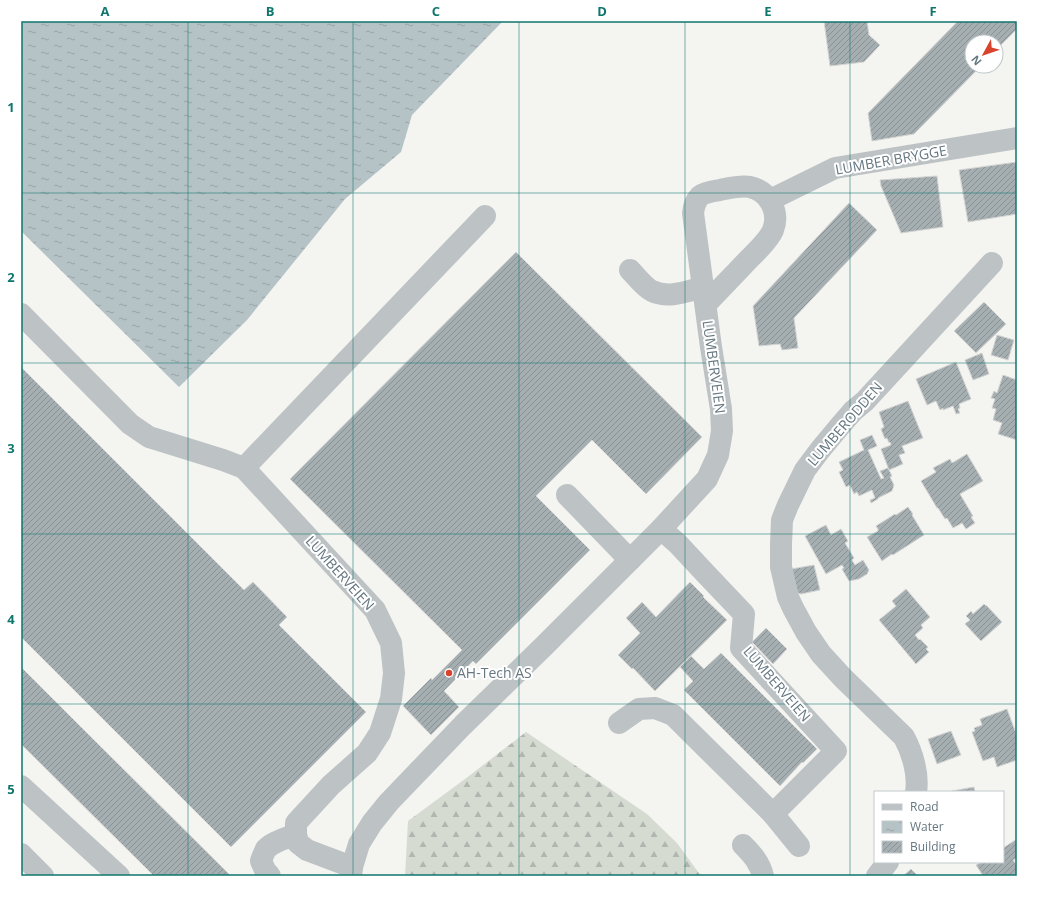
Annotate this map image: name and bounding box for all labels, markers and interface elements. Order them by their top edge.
text: A [101,2,110,20]
text: B [266,2,275,20]
text: C [432,2,440,20]
text: D [597,2,607,20]
text: E [764,2,772,20]
text: F [929,2,937,20]
north arrow [964,34,1004,74]
text: N [967,52,985,69]
text: 1 [7,98,15,116]
street label: LUMBER BRYGGE [834,140,948,179]
text: 2 [7,268,15,286]
street label: LUMBERVEIEN [699,319,730,415]
street label: LUMBERODDEN [803,378,886,470]
text: 3 [7,439,15,457]
street label: LUMBERVEIEN [302,531,379,614]
text: 4 [7,610,15,628]
street label: LUMBERVEIEN [739,642,815,725]
place label: AH-Tech AS [457,663,532,682]
marker: AH-Tech AS [444,668,454,678]
text: 5 [7,780,15,798]
legend [874,791,1004,863]
text: Road [910,798,939,815]
text: Water [910,818,944,835]
text: Building [910,838,956,855]

